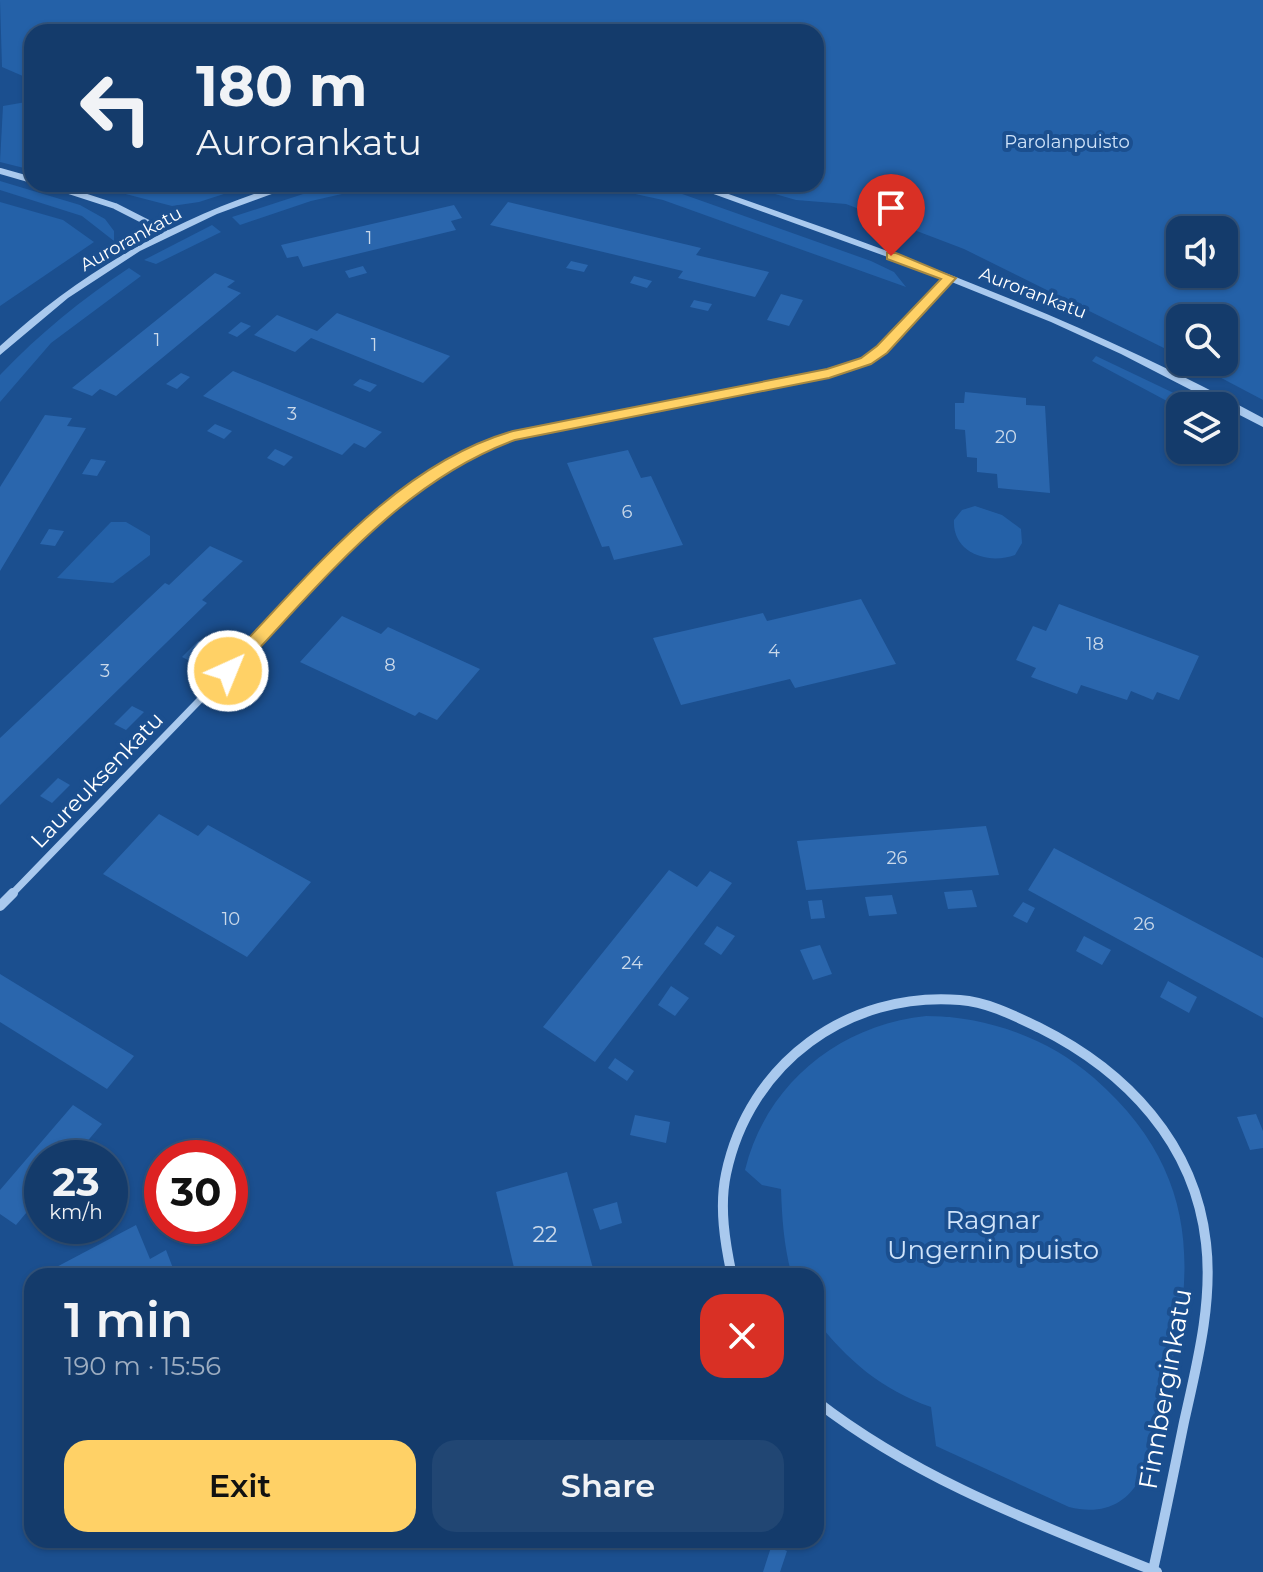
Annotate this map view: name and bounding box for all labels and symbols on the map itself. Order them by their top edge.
park label: Parolanpuisto [1004,131,1130,153]
pin [857,174,925,256]
street label: Aurorankatu [76,202,186,276]
house number: 1 [366,227,372,249]
street label: Aurorankatu [976,262,1090,324]
house number: 1 [154,329,160,351]
house number: 1 [371,334,377,356]
house number: 3 [287,403,297,425]
house number: 20 [995,426,1017,448]
house number: 6 [622,501,633,523]
position arrow [186,629,270,713]
house number: 18 [1086,633,1104,655]
house number: 4 [768,640,780,662]
house number: 8 [384,654,396,676]
house number: 3 [100,660,110,682]
street label: Laureuksenkatu [25,706,169,854]
house number: 26 [886,847,908,869]
house number: 10 [222,908,240,930]
house number: 26 [1133,913,1155,935]
house number: 24 [621,952,643,974]
speed limit sign: 30 [144,1140,248,1244]
park label: Ragnar Ungernin puisto [887,1204,1099,1266]
house number: 22 [533,1221,558,1248]
street label: Finnberginkatu [1132,1286,1198,1492]

